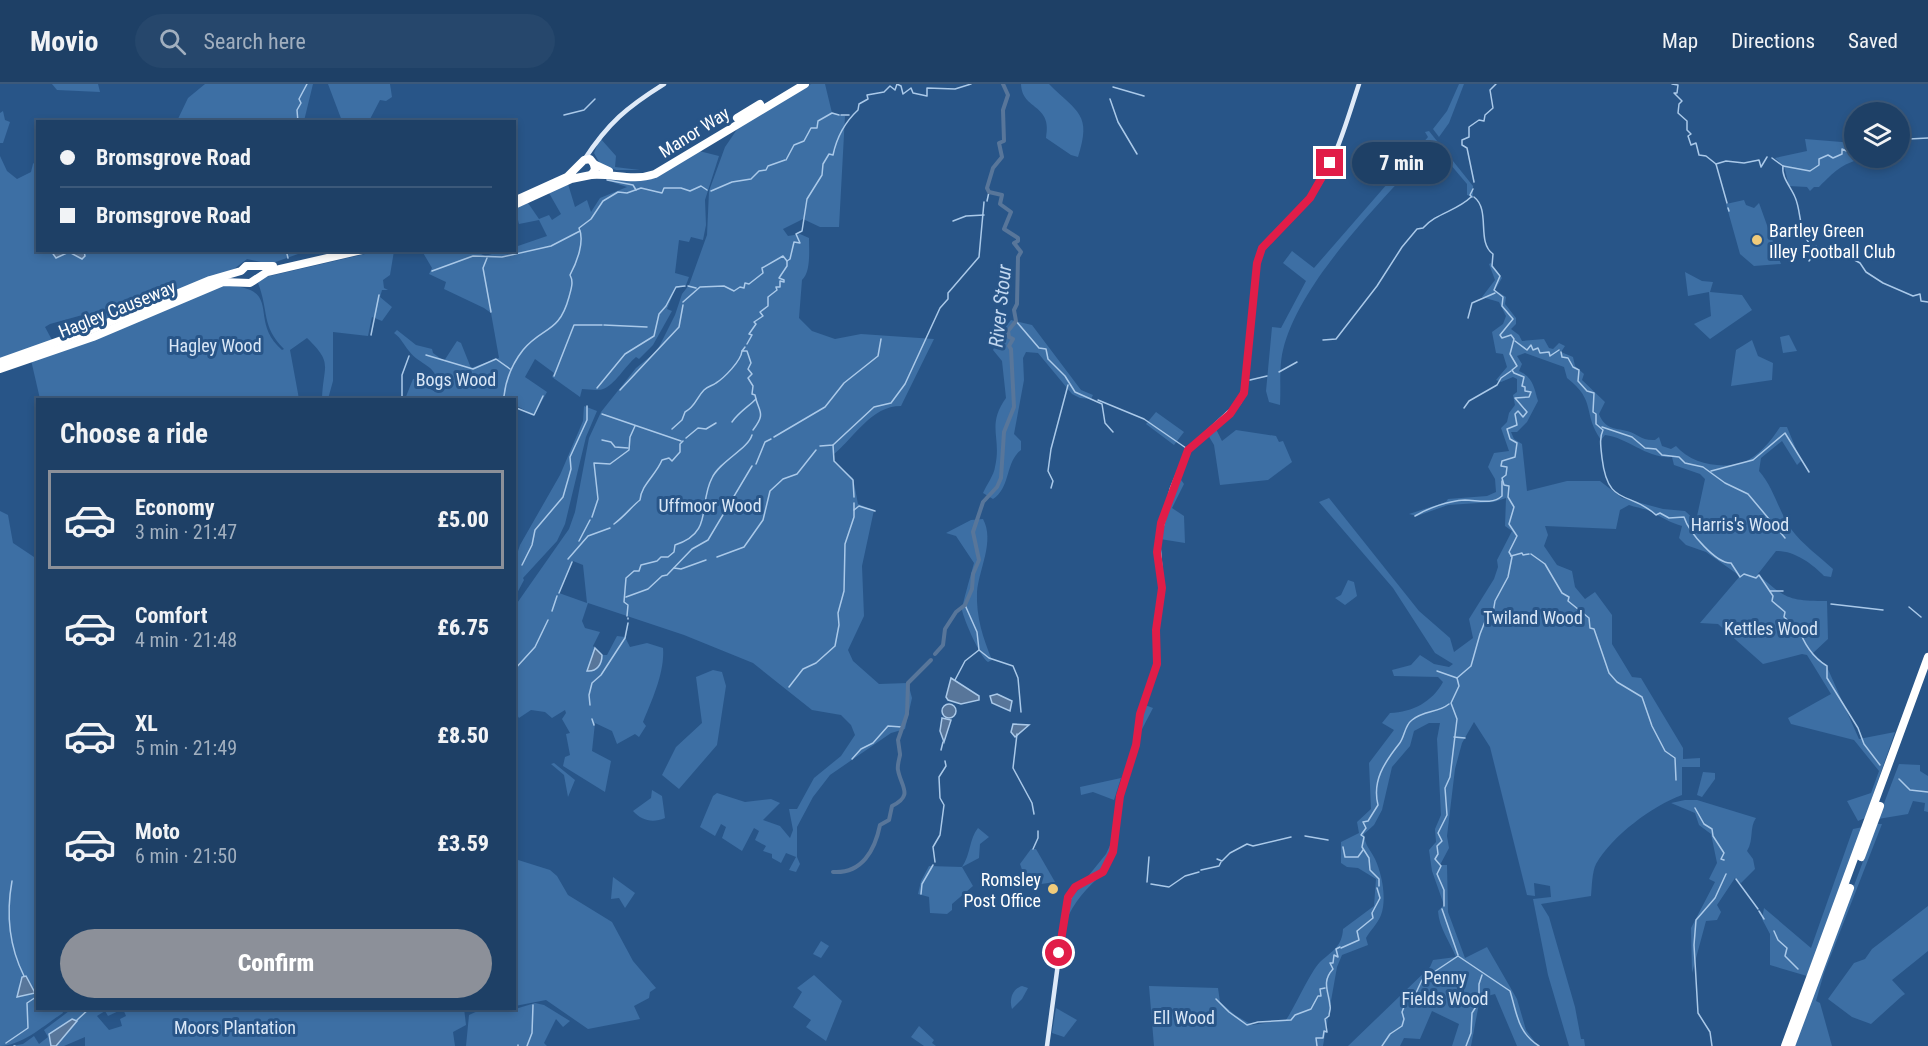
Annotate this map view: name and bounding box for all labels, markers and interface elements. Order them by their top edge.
search box [135,14,555,68]
text: Movio [30,25,99,58]
icon: search [156,25,189,58]
text: Search here [204,29,306,54]
text: Map [1662,29,1698,53]
text: Directions [1731,29,1815,53]
text: Saved [1848,29,1898,53]
street label: Manor Way [655,102,733,162]
map controls [1844,102,1910,168]
button: layers [1844,102,1910,168]
callout: 7 min [1351,142,1450,184]
text: Bromsgrove Road [96,145,251,170]
route end [1316,149,1343,176]
text: 7 min [1379,151,1424,175]
text: Bromsgrove Road [96,203,251,228]
place label: Bartley Green Illey Football Club [1769,220,1896,262]
marker: Bartley Green Illey Football Club [1750,233,1764,247]
water label: River Stour [984,262,1016,349]
street label: Hagley Causeway [55,276,179,342]
park label: Hagley Wood [168,335,262,356]
park label: Bogs Wood [416,369,496,390]
text: Choose a ride [60,418,208,450]
icon: car [63,493,117,547]
text: Economy [135,495,215,520]
park label: Uffmoor Wood [658,495,762,516]
text: £5.00 [437,507,489,532]
park label: Harris's Wood [1691,514,1789,535]
text: 3 min · 21:47 [135,520,237,544]
icon: car [63,601,117,655]
text: Comfort [135,603,208,628]
park label: Twiland Wood [1483,607,1583,628]
text: £6.75 [437,615,489,640]
park label: Kettles Wood [1724,618,1818,639]
text: 4 min · 21:48 [135,628,237,652]
icon: car [63,709,117,763]
text: XL [135,711,158,736]
text: £8.50 [437,723,489,748]
text: 5 min · 21:49 [135,736,237,760]
icon: car [63,817,117,871]
text: Moto [135,819,180,844]
text: £3.59 [437,831,489,856]
text: 6 min · 21:50 [135,844,237,868]
place label: Romsley Post Office [963,869,1041,911]
marker: Romsley Post Office [1046,882,1060,896]
button: Confirm [60,929,492,998]
route start [1045,939,1072,966]
park label: Penny Fields Wood [1401,967,1489,1009]
park label: Ell Wood [1153,1007,1215,1028]
park label: Moors Plantation [174,1017,296,1038]

